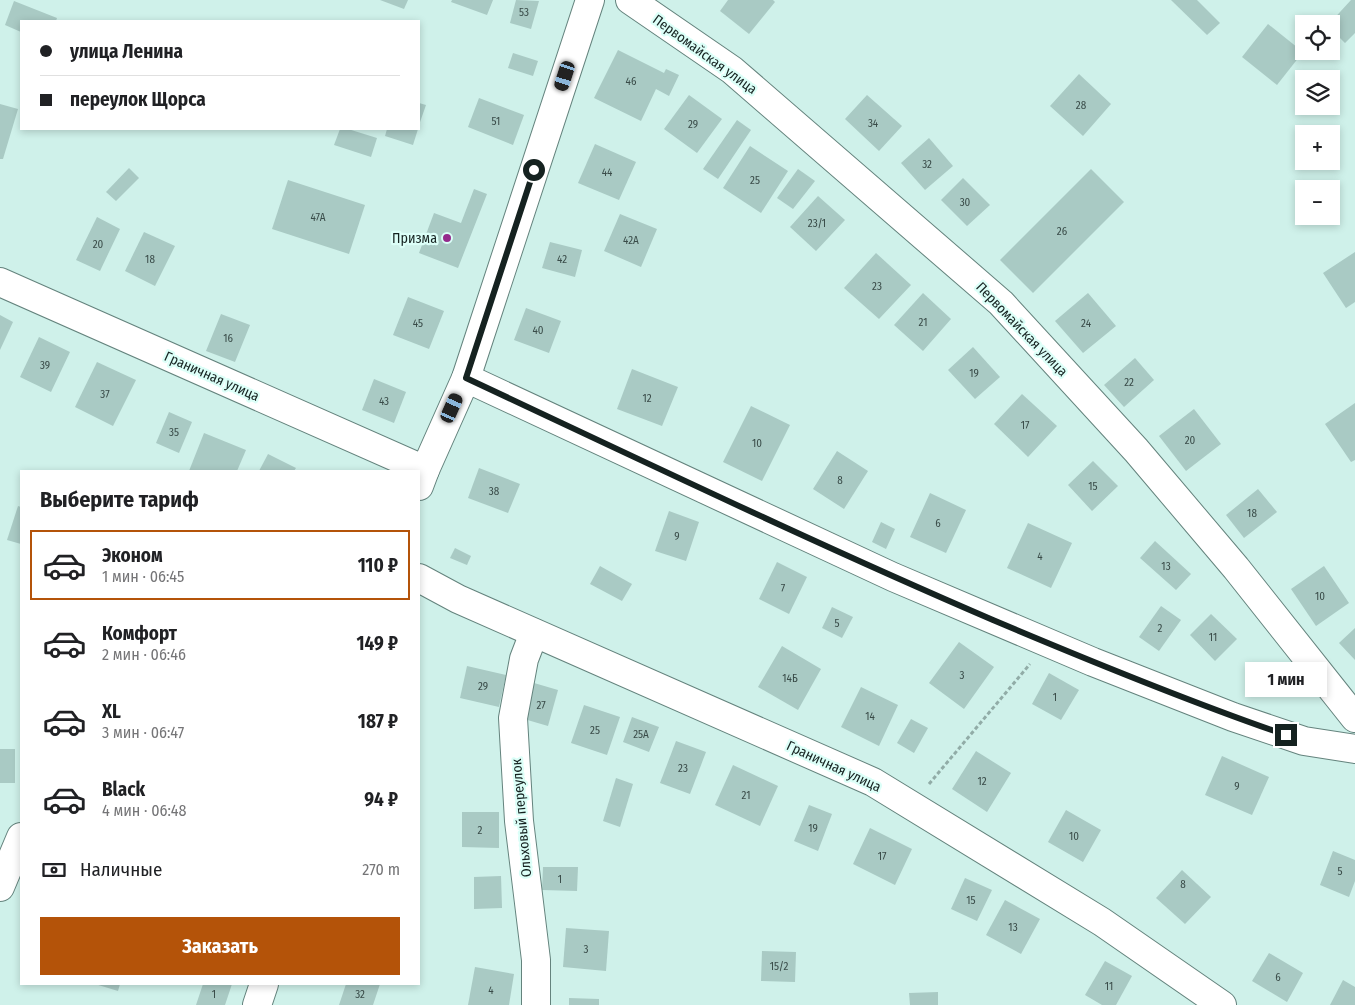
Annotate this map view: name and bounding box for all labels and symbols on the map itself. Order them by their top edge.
house number: 53 [519,6,529,19]
street label: Первомайская улица [649,11,760,98]
car [553,59,576,93]
house number: 46 [626,75,637,88]
house number: 28 [1076,99,1087,112]
house number: 51 [492,115,500,128]
house number: 34 [868,117,879,130]
house number: 29 [688,118,698,131]
house number: 32 [922,158,932,171]
route start [523,159,545,181]
house number: 44 [602,166,613,179]
house number: 25 [750,174,760,187]
house number: 30 [960,196,971,209]
house number: 47А [310,211,326,224]
house number: 23/1 [808,217,826,230]
house number: 26 [1057,225,1068,238]
place label: Призма [392,230,437,247]
marker: Призма [441,232,453,244]
house number: 42А [623,234,639,247]
house number: 20 [93,238,104,251]
house number: 18 [145,253,155,266]
house number: 42 [557,253,567,266]
street label: Первомайская улица [972,279,1071,380]
house number: 23 [872,280,882,293]
house number: 21 [919,316,927,329]
house number: 45 [413,317,423,330]
house number: 24 [1081,317,1092,330]
house number: 40 [532,324,544,337]
house number: 16 [223,332,233,345]
street label: Граничная улица [162,348,262,405]
house number: 39 [40,359,50,372]
house number: 19 [969,367,979,380]
house number: 22 [1124,376,1134,389]
house number: 37 [100,388,110,401]
car [439,391,464,425]
house number: 12 [642,392,652,405]
house number: 43 [379,395,389,408]
house number: 17 [1021,419,1030,432]
house number: 35 [169,426,179,439]
house number: 20 [1185,434,1196,447]
house number: 10 [752,437,762,450]
house number: 8 [837,474,843,487]
house number: 15 [1088,480,1098,493]
house number: 38 [489,485,500,498]
house number: 18 [1247,507,1257,520]
house number: 6 [935,517,941,530]
house number: 9 [674,530,680,543]
house number: 4 [1037,550,1043,563]
house number: 13 [1161,560,1171,573]
house number: 7 [781,582,786,595]
house number: 10 [1315,590,1325,603]
house number: 5 [834,617,840,630]
house number: 2 [1158,622,1163,635]
house number: 11 [1209,631,1217,644]
callout: 1 мин [1245,662,1327,698]
house number: 3 [960,669,965,682]
house number: 14Б [782,672,798,685]
house number: 29 [478,680,488,693]
house number: 1 [1053,691,1057,704]
house number: 27 [536,699,546,712]
house number: 14 [865,710,875,723]
house number: 25 [590,724,600,737]
route end [1275,724,1297,746]
house number: 25А [633,728,649,741]
street label: Граничная улица [784,737,884,796]
street label: Ольховый переулок [508,758,535,878]
house number: 23 [678,762,688,775]
house number: 12 [977,775,987,788]
house number: 9 [1234,780,1240,793]
house number: 21 [742,789,750,802]
house number: 19 [808,822,818,835]
house number: 2 [478,824,483,837]
house number: 10 [1069,830,1079,843]
house number: 17 [878,850,887,863]
house number: 5 [1337,865,1343,878]
house number: 1 [558,873,562,886]
house number: 8 [1180,878,1186,891]
house number: 15 [966,894,976,907]
house number: 13 [1008,921,1018,934]
house number: 3 [584,943,589,956]
house number: 15/2 [770,960,788,973]
house number: 6 [1275,971,1281,984]
house number: 11 [1105,980,1113,993]
house number: 4 [488,984,494,997]
house number: 1 [212,988,216,1001]
house number: 32 [355,988,365,1001]

